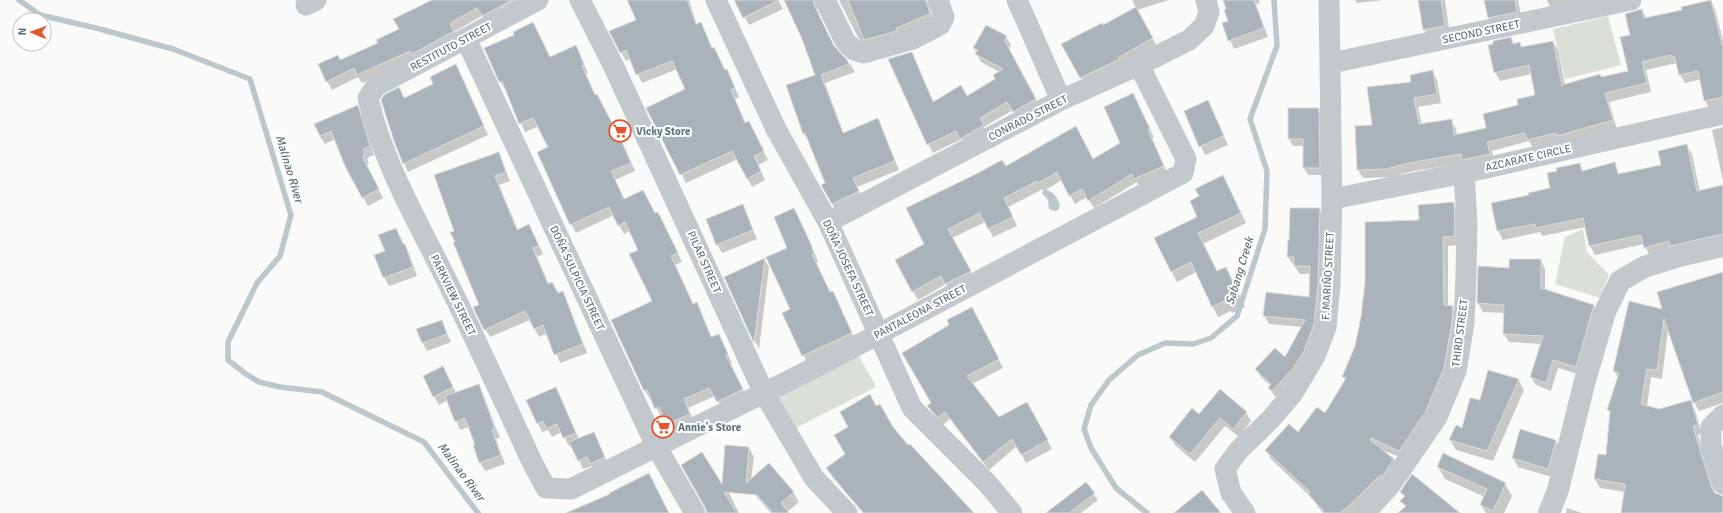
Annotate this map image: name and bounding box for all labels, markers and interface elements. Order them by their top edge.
north arrow [12,12,52,52]
street label: SECOND STREET [1441,17,1521,47]
street label: RESTITUTO STREET [408,20,495,74]
text: N [16,28,29,36]
street label: CONRADO STREET [986,92,1070,144]
supermarket icon: Vicky Store [607,118,633,144]
place label: Vicky Store [636,125,691,138]
water label: Malinao River [272,133,307,206]
street label: AZCARATE CIRCLE [1484,142,1572,174]
street label: DOÑA JOSEFA STREET [820,218,876,319]
street label: DOÑA SULPICIA STREET [547,223,607,333]
street label: PILAR STREET [685,229,724,296]
street label: F. MARIÑO STREET [1319,231,1337,320]
water label: Sabang Creek [1223,234,1258,307]
street label: PARKVIEW STREET [428,252,479,338]
street label: PANTALEONA STREET [872,282,969,342]
street label: THIRD STREET [1449,298,1471,367]
supermarket icon: Annie's Store [650,414,676,440]
place label: Annie's Store [678,421,742,434]
water label: Malinao River [434,440,489,506]

